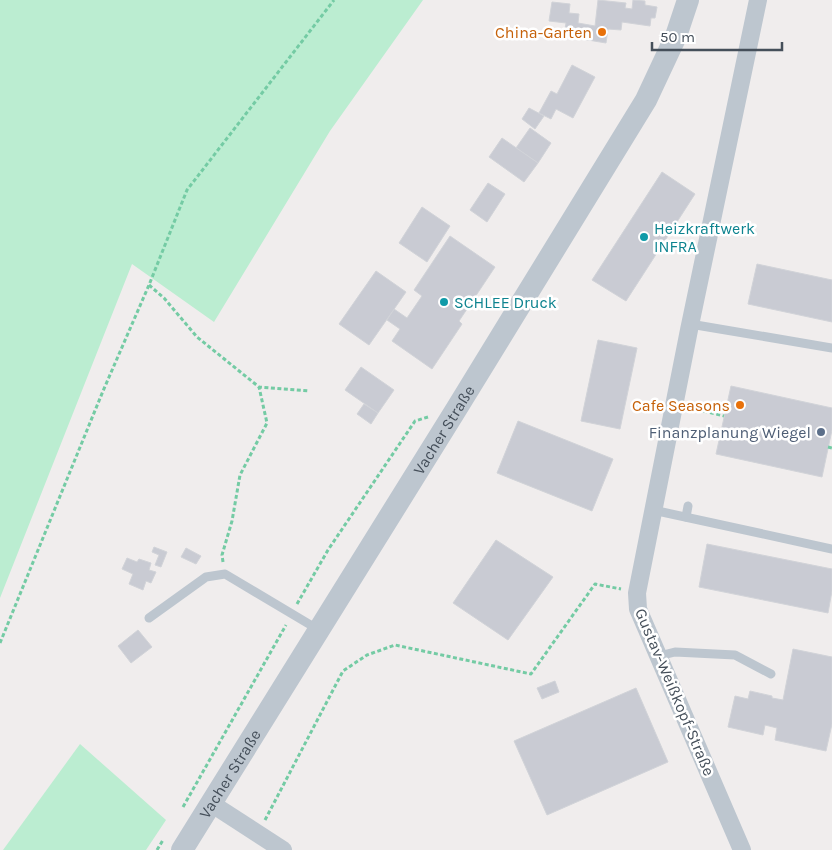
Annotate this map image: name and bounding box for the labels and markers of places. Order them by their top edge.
place label: China-Garten [495,23,592,42]
marker: China-Garten [596,26,608,38]
place label: Heizkraftwerk INFRA [654,219,755,256]
marker: Heizkraftwerk INFRA [638,231,650,243]
place label: SCHLEE Druck [454,293,557,312]
marker: SCHLEE Druck [438,296,450,308]
place label: Cafe Seasons [632,396,730,415]
marker: Cafe Seasons [734,399,746,411]
place label: Finanzplanung Wiegel [649,423,811,442]
marker: Finanzplanung Wiegel [815,426,827,438]

